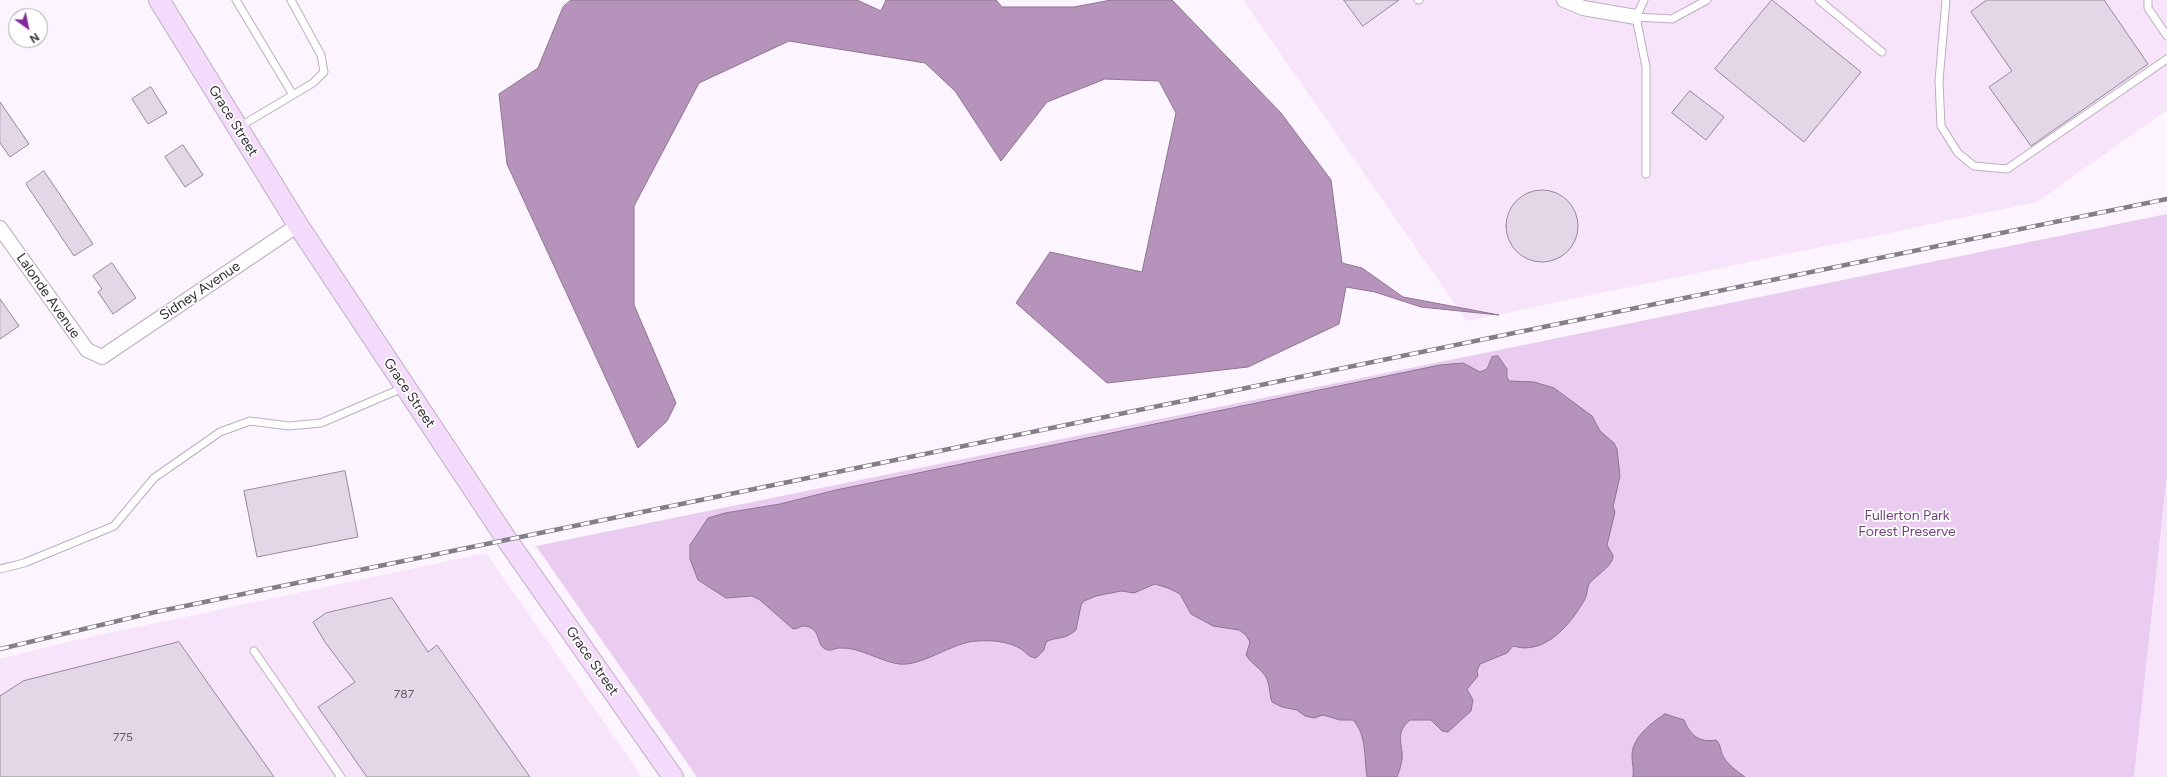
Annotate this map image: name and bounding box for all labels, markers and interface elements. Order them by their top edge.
north arrow [8,8,48,48]
text: N [27,30,41,45]
street label: Grace Street [205,82,261,160]
street label: Lalonde Avenue [12,250,84,342]
street label: Sidney Avenue [157,258,243,324]
street label: Grace Street [380,355,438,431]
park label: Fullerton Park Forest Preserve [1858,508,1956,540]
street label: Grace Street [562,623,622,699]
house number: 787 [394,687,414,701]
house number: 775 [113,730,133,744]

